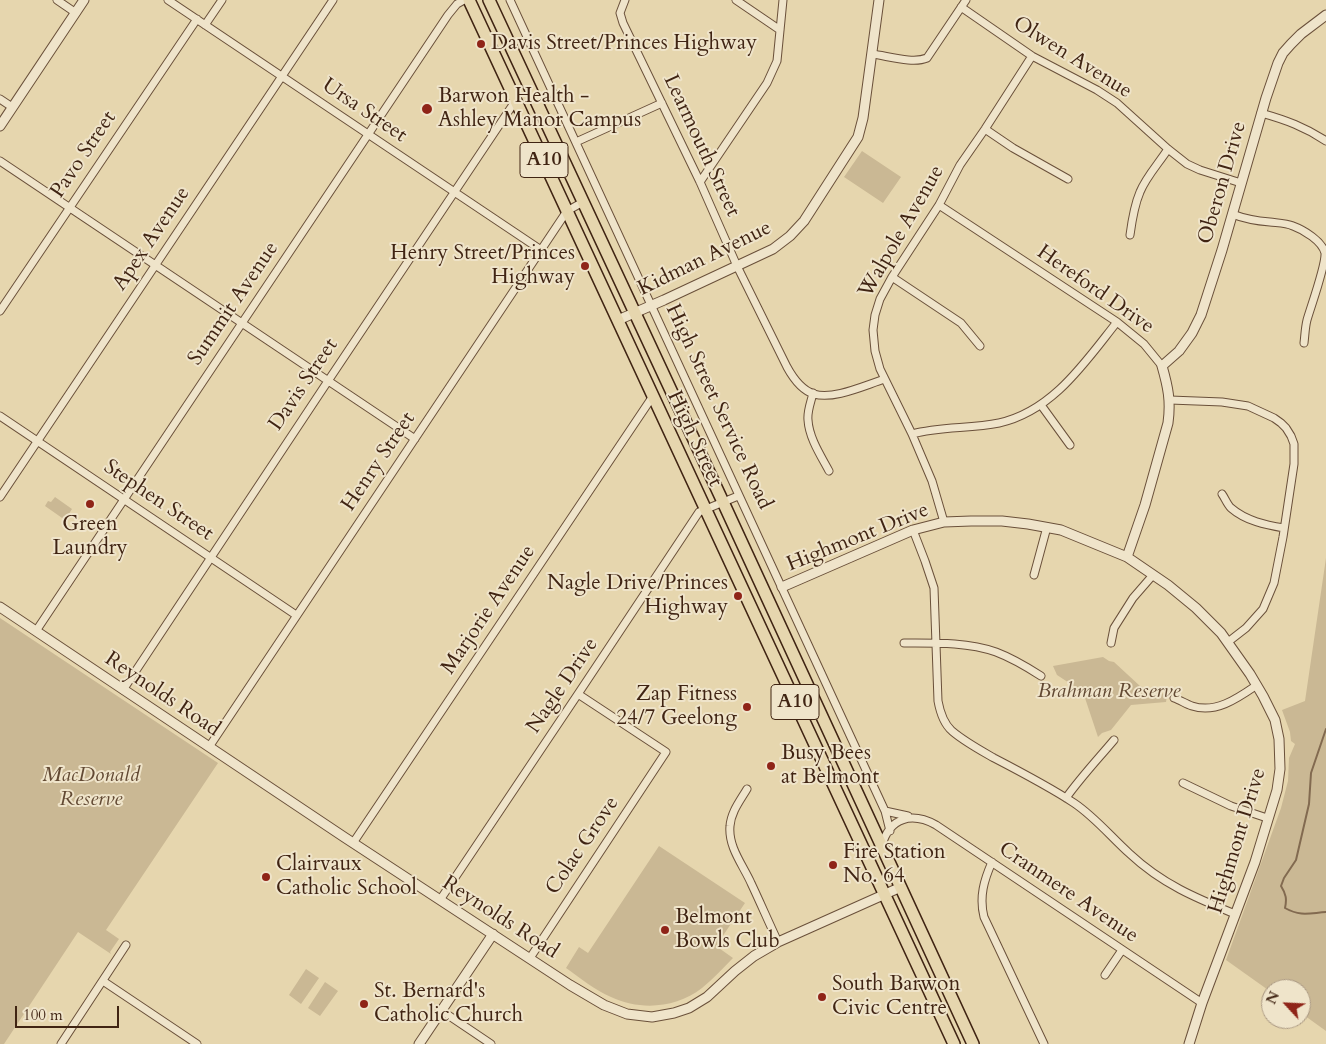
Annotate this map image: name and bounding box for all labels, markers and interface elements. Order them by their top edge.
street label: Olwen Avenue [1008,11,1136,105]
place label: Davis Street/Princes Highway [491,31,757,57]
marker: Davis Street/Princes Highway [475,38,487,50]
street label: Learmouth Street [657,71,745,221]
street label: Ursa Street [317,73,411,149]
place label: Barwon Health - Ashley Manor Campus [438,84,641,134]
marker: Barwon Health - Ashley Manor Campus [420,102,434,116]
street label: Pavo Street [46,107,122,203]
street label: Oberon Drive [1193,119,1253,247]
road number: A10 [520,142,568,178]
street label: Walpole Avenue [854,161,950,303]
street label: Apex Avenue [108,182,196,296]
street label: Kidman Avenue [634,216,776,302]
street label: Summit Avenue [183,237,285,371]
street label: Hereford Drive [1032,240,1158,340]
place label: Henry Street/Princes Highway [390,241,575,291]
marker: Henry Street/Princes Highway [579,260,591,272]
street label: High Street Service Road [659,300,777,514]
street label: Davis Street [264,334,344,436]
street label: High Street [661,387,727,491]
street label: Henry Street [337,408,421,516]
street label: Stephen Street [98,455,218,547]
marker: Green Laundry [84,498,96,510]
street label: Highmont Drive [783,498,933,578]
place label: Green Laundry [52,512,128,562]
street label: Marjorie Avenue [436,541,542,679]
place label: Nagle Drive/Princes Highway [547,571,728,621]
marker: Nagle Drive/Princes Highway [732,590,744,602]
street label: Nagle Drive [522,633,604,739]
street label: Reynolds Road [99,647,225,743]
park label: Brahman Reserve [1037,679,1181,705]
place label: Zap Fitness 24/7 Geelong [616,682,737,732]
road number: A10 [771,684,819,720]
marker: Zap Fitness 24/7 Geelong [741,701,753,713]
place label: Busy Bees at Belmont [781,741,879,791]
marker: Busy Bees at Belmont [765,760,777,772]
park label: MacDonald Reserve [42,763,140,813]
street label: Highmont Drive [1204,765,1272,917]
street label: Colac Grove [541,792,625,900]
street label: Cranmere Avenue [993,837,1143,949]
place label: Fire Station No. 64 [843,840,946,890]
place label: Clairvaux Catholic School [276,852,417,902]
marker: Fire Station No. 64 [827,859,839,871]
marker: Clairvaux Catholic School [260,871,272,883]
street label: Reynolds Road [437,871,563,965]
place label: Belmont Bowls Club [675,905,780,955]
marker: Belmont Bowls Club [659,924,671,936]
place label: South Barwon Civic Centre [832,972,960,1022]
place label: St. Bernard's Catholic Church [374,979,523,1029]
north arrow [1261,979,1311,1029]
text: N [1262,988,1284,1007]
marker: South Barwon Civic Centre [816,991,828,1003]
scale bar [18,996,121,1028]
marker: St. Bernard's Catholic Church [358,998,370,1010]
text: 100 m [23,1005,63,1025]

